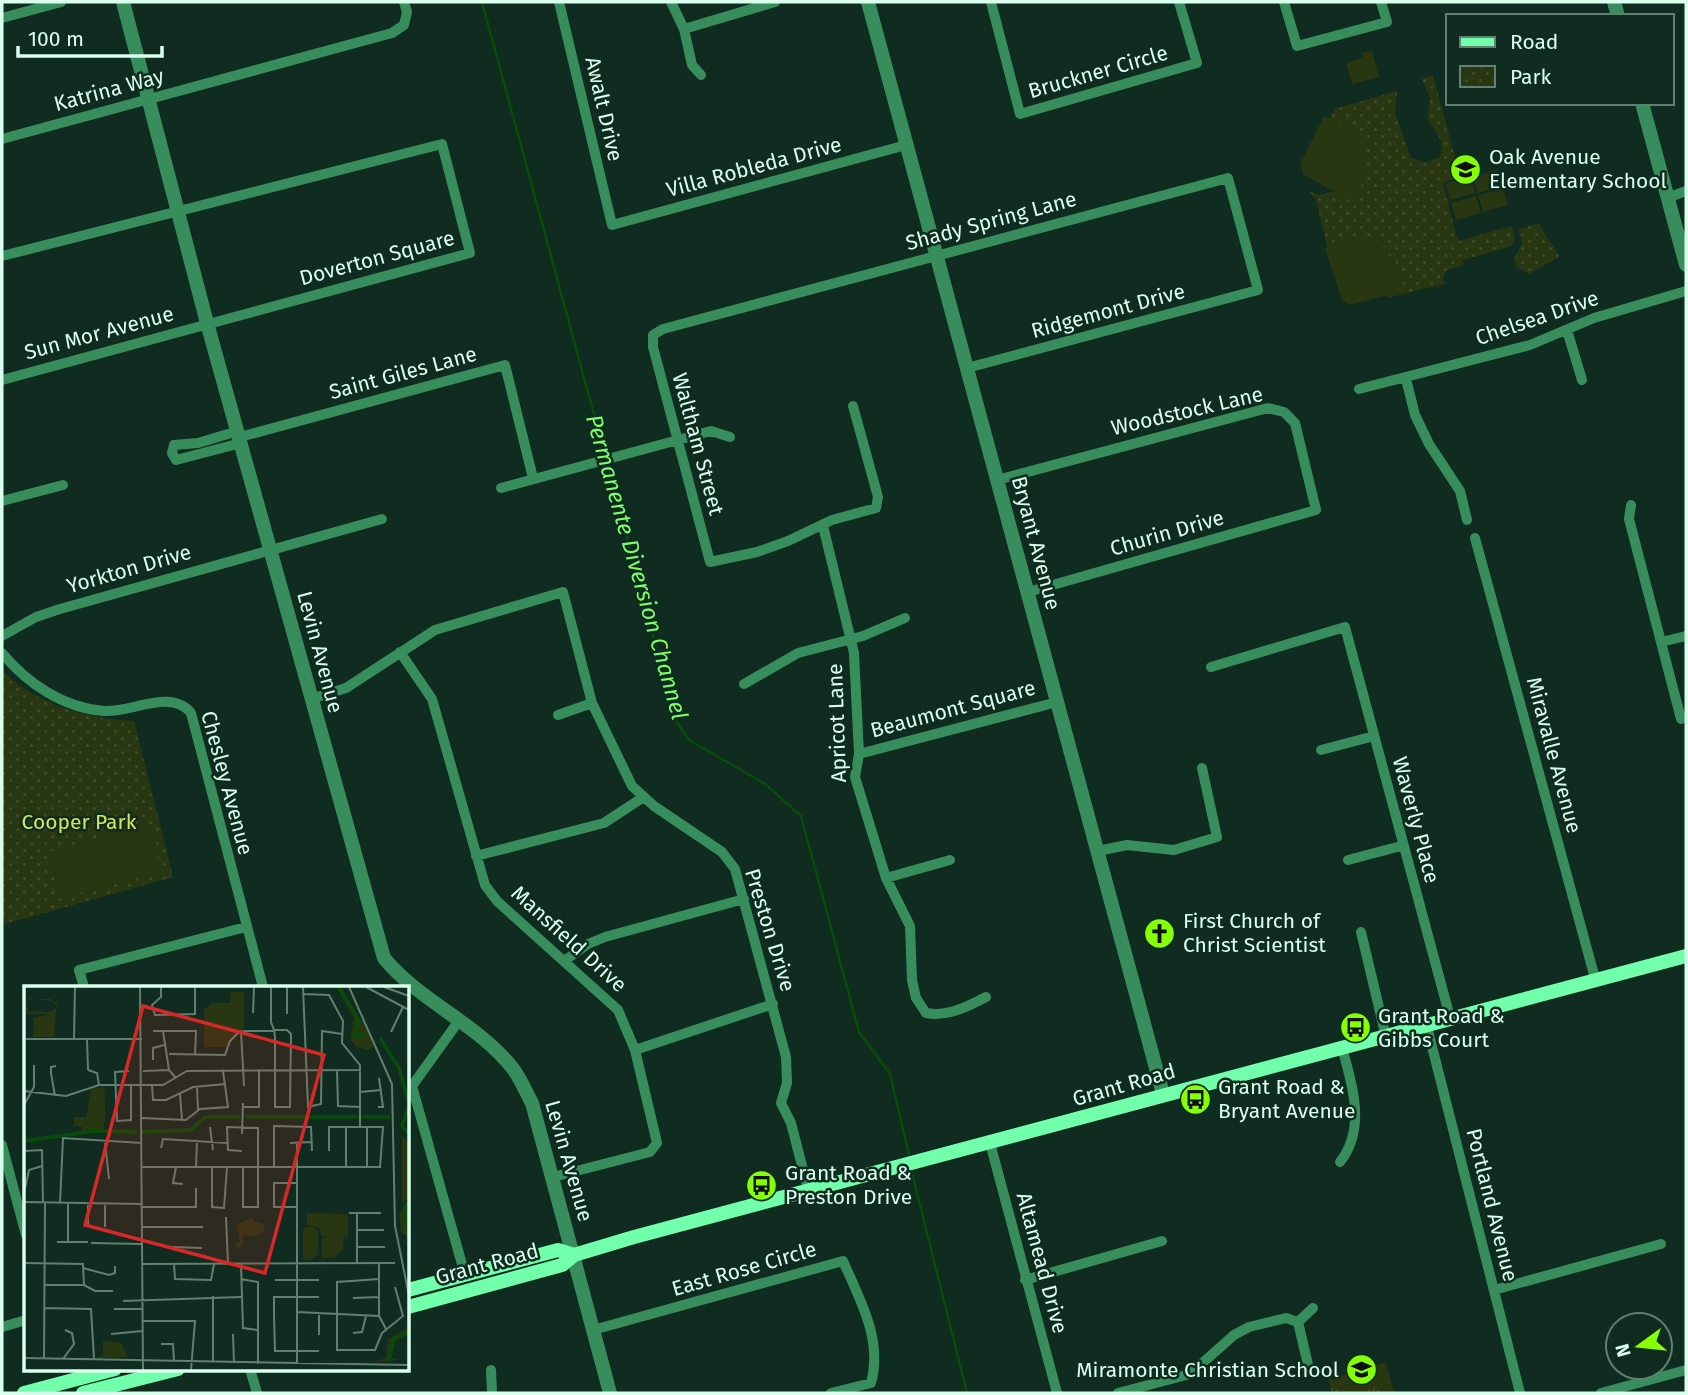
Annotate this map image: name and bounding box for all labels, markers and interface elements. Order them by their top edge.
scale bar [18,14,161,58]
legend [1446,14,1674,105]
text: 100 m [28,26,84,52]
text: Road [1510,29,1558,55]
street label: Bruckner Circle [1025,40,1171,104]
street label: Awalt Drive [579,54,629,164]
street label: Katrina Way [51,63,167,117]
text: Park [1510,64,1552,90]
street label: Villa Robleda Drive [664,131,844,203]
place label: Oak Avenue Elementary School [1489,144,1667,194]
school or university icon: Oak Avenue Elementary School [1449,152,1483,186]
street label: Shady Spring Lane [903,186,1079,256]
street label: Doverton Square [297,225,457,291]
street label: Ridgemont Drive [1028,278,1188,344]
street label: Chelsea Drive [1472,285,1602,351]
street label: Sun Mor Avenue [21,301,177,365]
street label: Saint Giles Lane [326,341,480,405]
street label: Waltham Street [667,370,730,518]
street label: Woodstock Lane [1108,381,1266,441]
water label: Permanente Diversion Channel [580,411,694,723]
street label: Bryant Avenue [1006,473,1066,613]
street label: Churin Drive [1107,504,1227,562]
street label: Yorkton Drive [64,539,194,599]
street label: Levin Avenue [291,588,349,716]
street label: Apricot Lane [822,663,852,783]
street label: Beaumont Square [868,674,1038,744]
street label: Miravalle Avenue [1521,674,1587,836]
street label: Chesley Avenue [195,708,259,858]
street label: Waverly Place [1387,754,1445,886]
park label: Cooper Park [22,809,137,835]
street label: Preston Drive [739,865,801,995]
street label: Mansfield Drive [506,880,632,998]
place label: First Church of Christ Scientist [1183,908,1326,958]
church icon: First Church of Christ Scientist [1143,916,1177,950]
inset map [24,986,410,1370]
place label: Grant Road & Gibbs Court [1378,1003,1505,1053]
bus stop icon: Grant Road & Gibbs Court [1338,1011,1372,1045]
street label: Grant Road [1069,1058,1179,1112]
place label: Grant Road & Bryant Avenue [1218,1074,1355,1124]
bus stop icon: Grant Road & Bryant Avenue [1178,1082,1212,1116]
street label: Levin Avenue [539,1097,599,1225]
street label: Portland Avenue [1460,1126,1524,1284]
place label: Grant Road & Preston Drive [785,1160,912,1210]
bus stop icon: Grant Road & Preston Drive [745,1168,779,1202]
street label: Altamead Drive [1011,1190,1073,1336]
street label: East Rose Circle [669,1236,819,1302]
street label: Grant Road [432,1238,542,1290]
north arrow [1604,1311,1674,1381]
text: N [1610,1341,1636,1359]
school or university icon: Miramonte Christian School [1345,1353,1379,1387]
place label: Miramonte Christian School [1076,1357,1339,1383]

